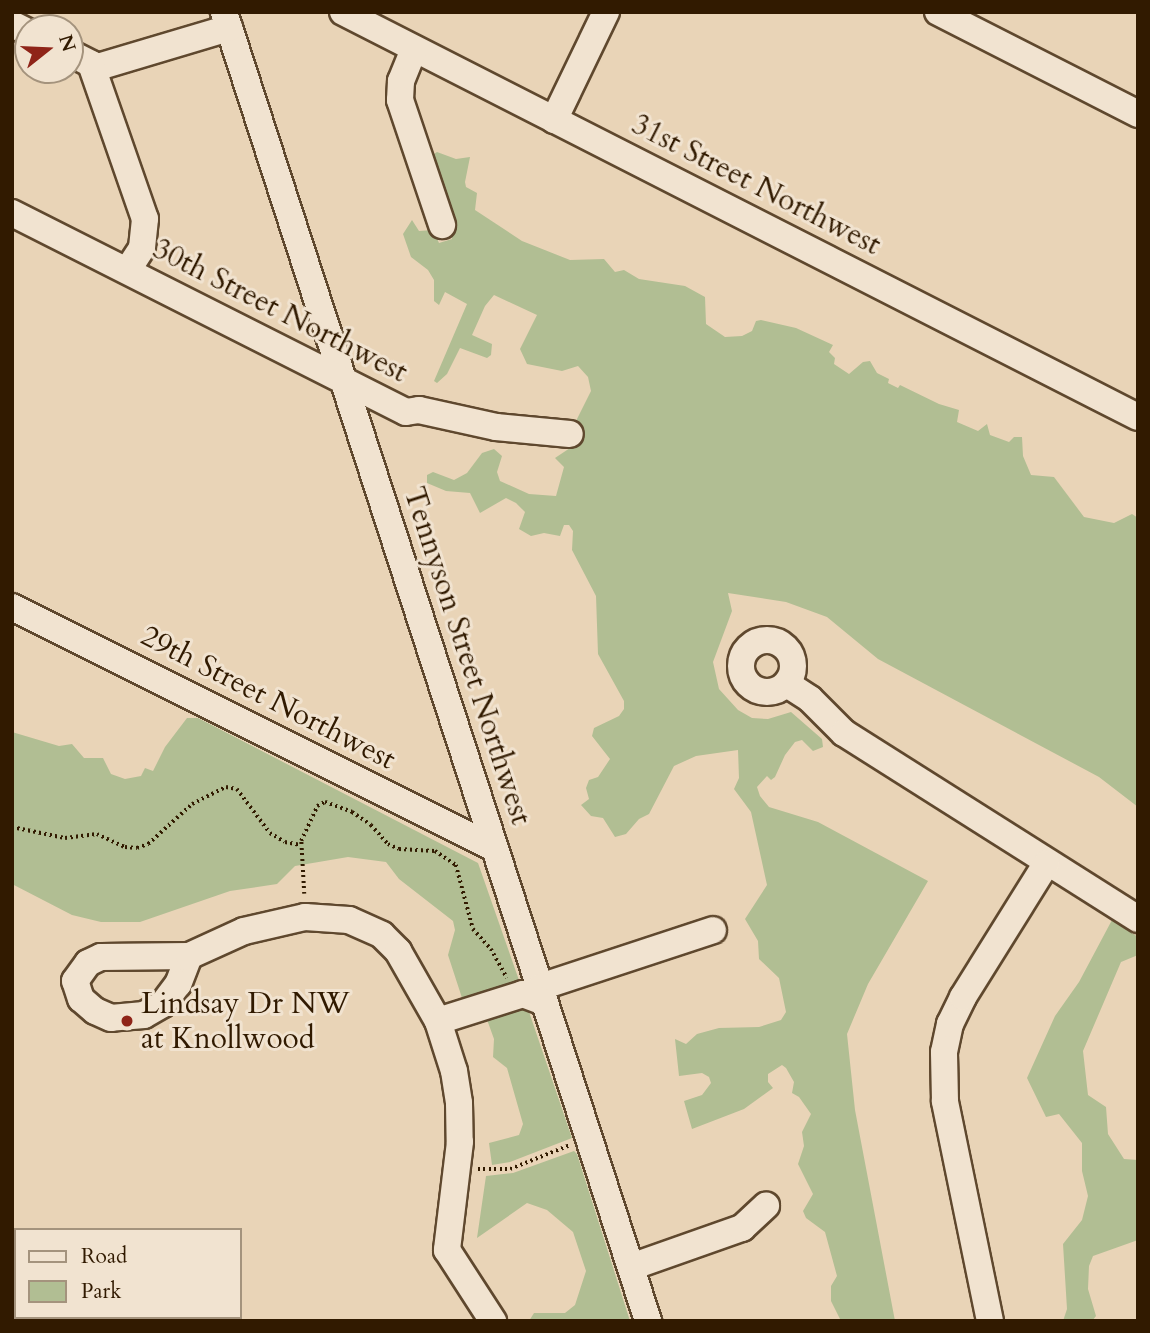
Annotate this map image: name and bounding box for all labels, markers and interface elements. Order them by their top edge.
north arrow [14,14,84,84]
text: N [52,31,82,55]
street label: 31st Street Northwest [626,107,886,263]
street label: 30th Street Northwest [147,231,413,391]
street label: Tennyson Street Northwest [395,483,539,829]
street label: 29th Street Northwest [135,618,401,778]
place label: Lindsay Dr NW at Knollwood [141,986,350,1056]
marker: Lindsay Dr NW at Knollwood [119,1013,135,1029]
legend [14,1228,242,1319]
text: Road [81,1242,127,1271]
text: Park [81,1277,121,1306]

